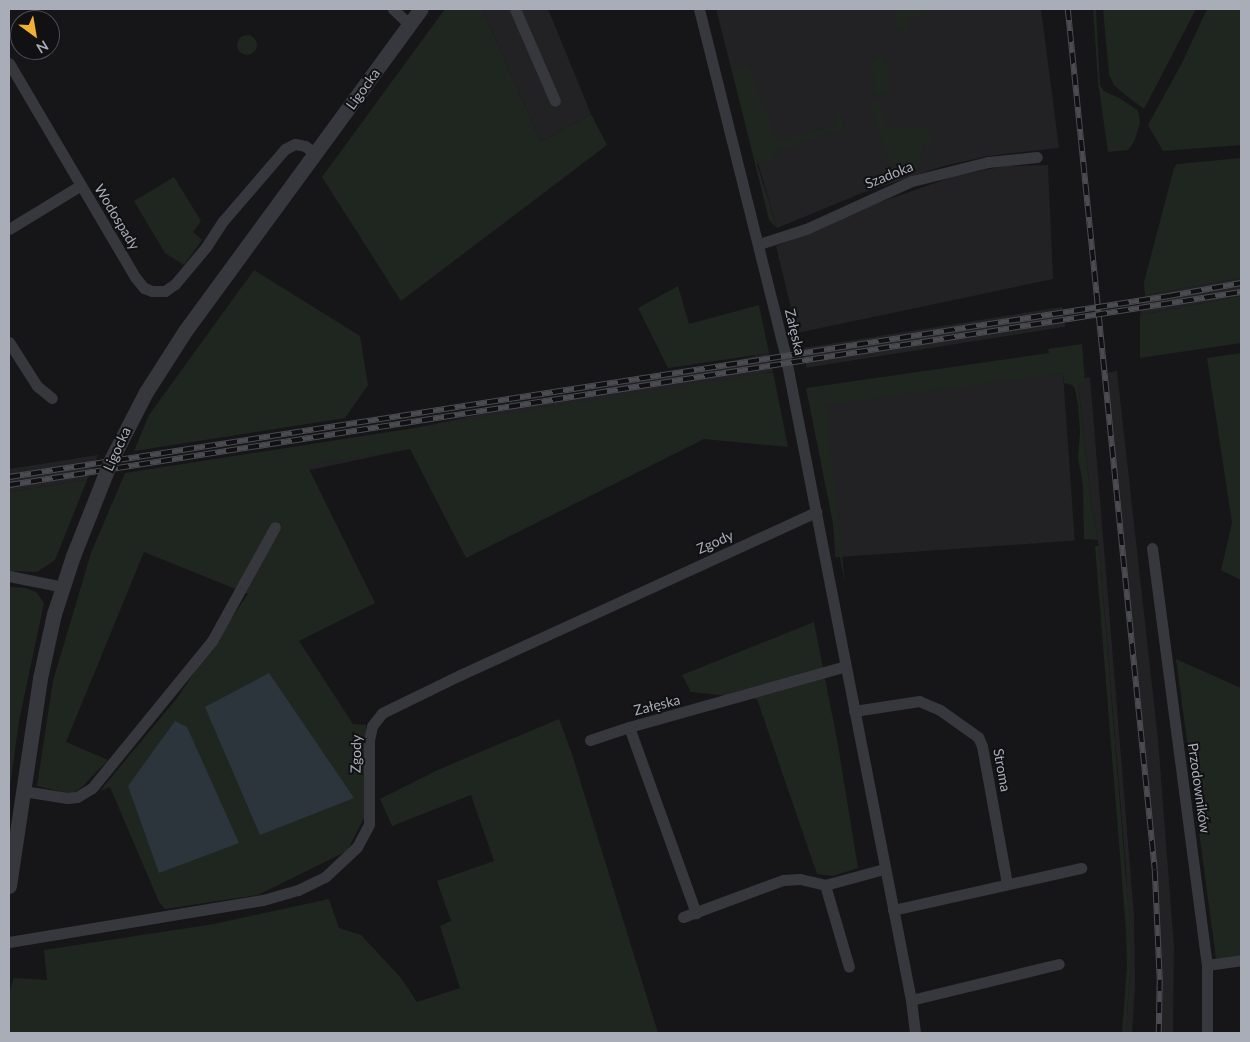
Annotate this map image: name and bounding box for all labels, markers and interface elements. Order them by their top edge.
north arrow [10,10,60,60]
text: N [34,37,52,57]
street label: Ligocka [343,65,383,113]
street label: Szadoka [862,158,916,192]
street label: Wodospady [91,181,143,253]
street label: Załęska [782,307,808,357]
street label: Ligocka [100,424,134,474]
street label: Zgody [694,527,736,557]
street label: Załęska [632,691,682,719]
street label: Zgody [347,735,365,773]
street label: Przodowników [1184,742,1214,834]
street label: Stroma [990,747,1014,793]

